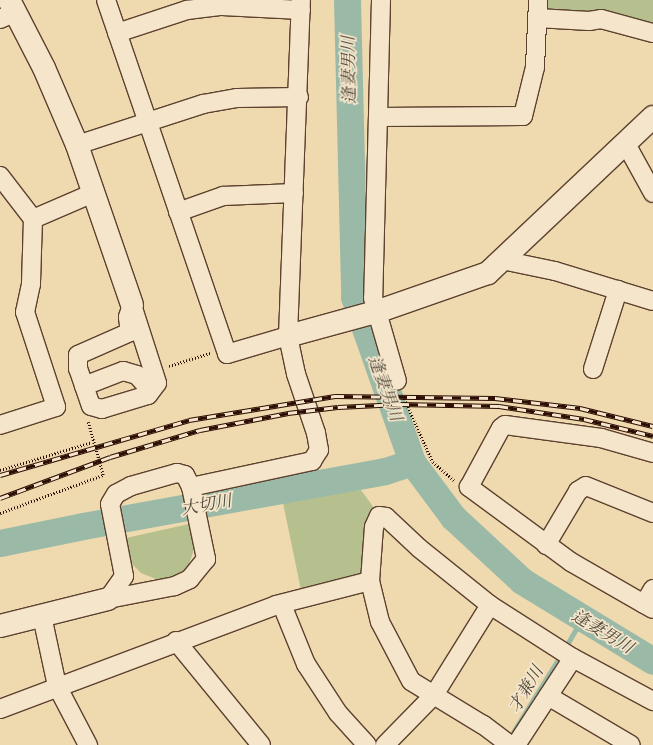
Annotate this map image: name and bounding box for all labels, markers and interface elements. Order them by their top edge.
water label: 逢妻男川 [337,36,359,104]
water label: 逢妻男川 [365,353,407,423]
water label: 大切川 [179,490,233,518]
water label: 逢妻男川 [569,605,637,657]
water label: 才兼川 [503,662,547,716]

